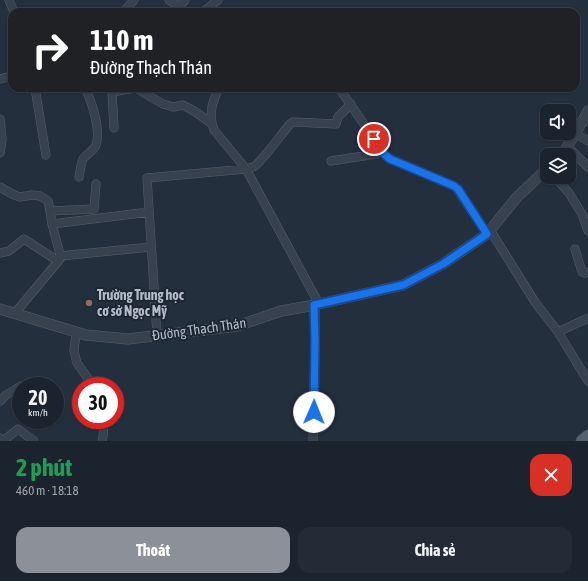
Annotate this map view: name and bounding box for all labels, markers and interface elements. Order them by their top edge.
icon: right [24,24,76,76]
text: 110 m [90,24,153,56]
text: Đường Thạch Thán [90,57,212,78]
map controls [540,104,576,184]
button: sound [540,104,576,140]
pin [357,122,391,156]
icon: arrive [363,128,385,150]
button: layers [540,148,576,184]
place label: Trường Trung học cơ sở Ngọc Mỹ [97,287,185,319]
marker: Trường Trung học cơ sở Ngọc Mỹ [84,298,94,308]
street label: Đường Thạch Thán [151,314,247,344]
speed limit sign: 30 [72,377,124,429]
text: 20 [29,386,47,409]
position arrow [293,391,335,433]
text: km/h [28,407,48,418]
text: 2 phút [16,454,72,481]
button: close [530,454,572,496]
text: 460 m · 18:18 [16,483,79,498]
button: Thoát [16,527,290,573]
button: Chia sẻ [298,527,572,573]

